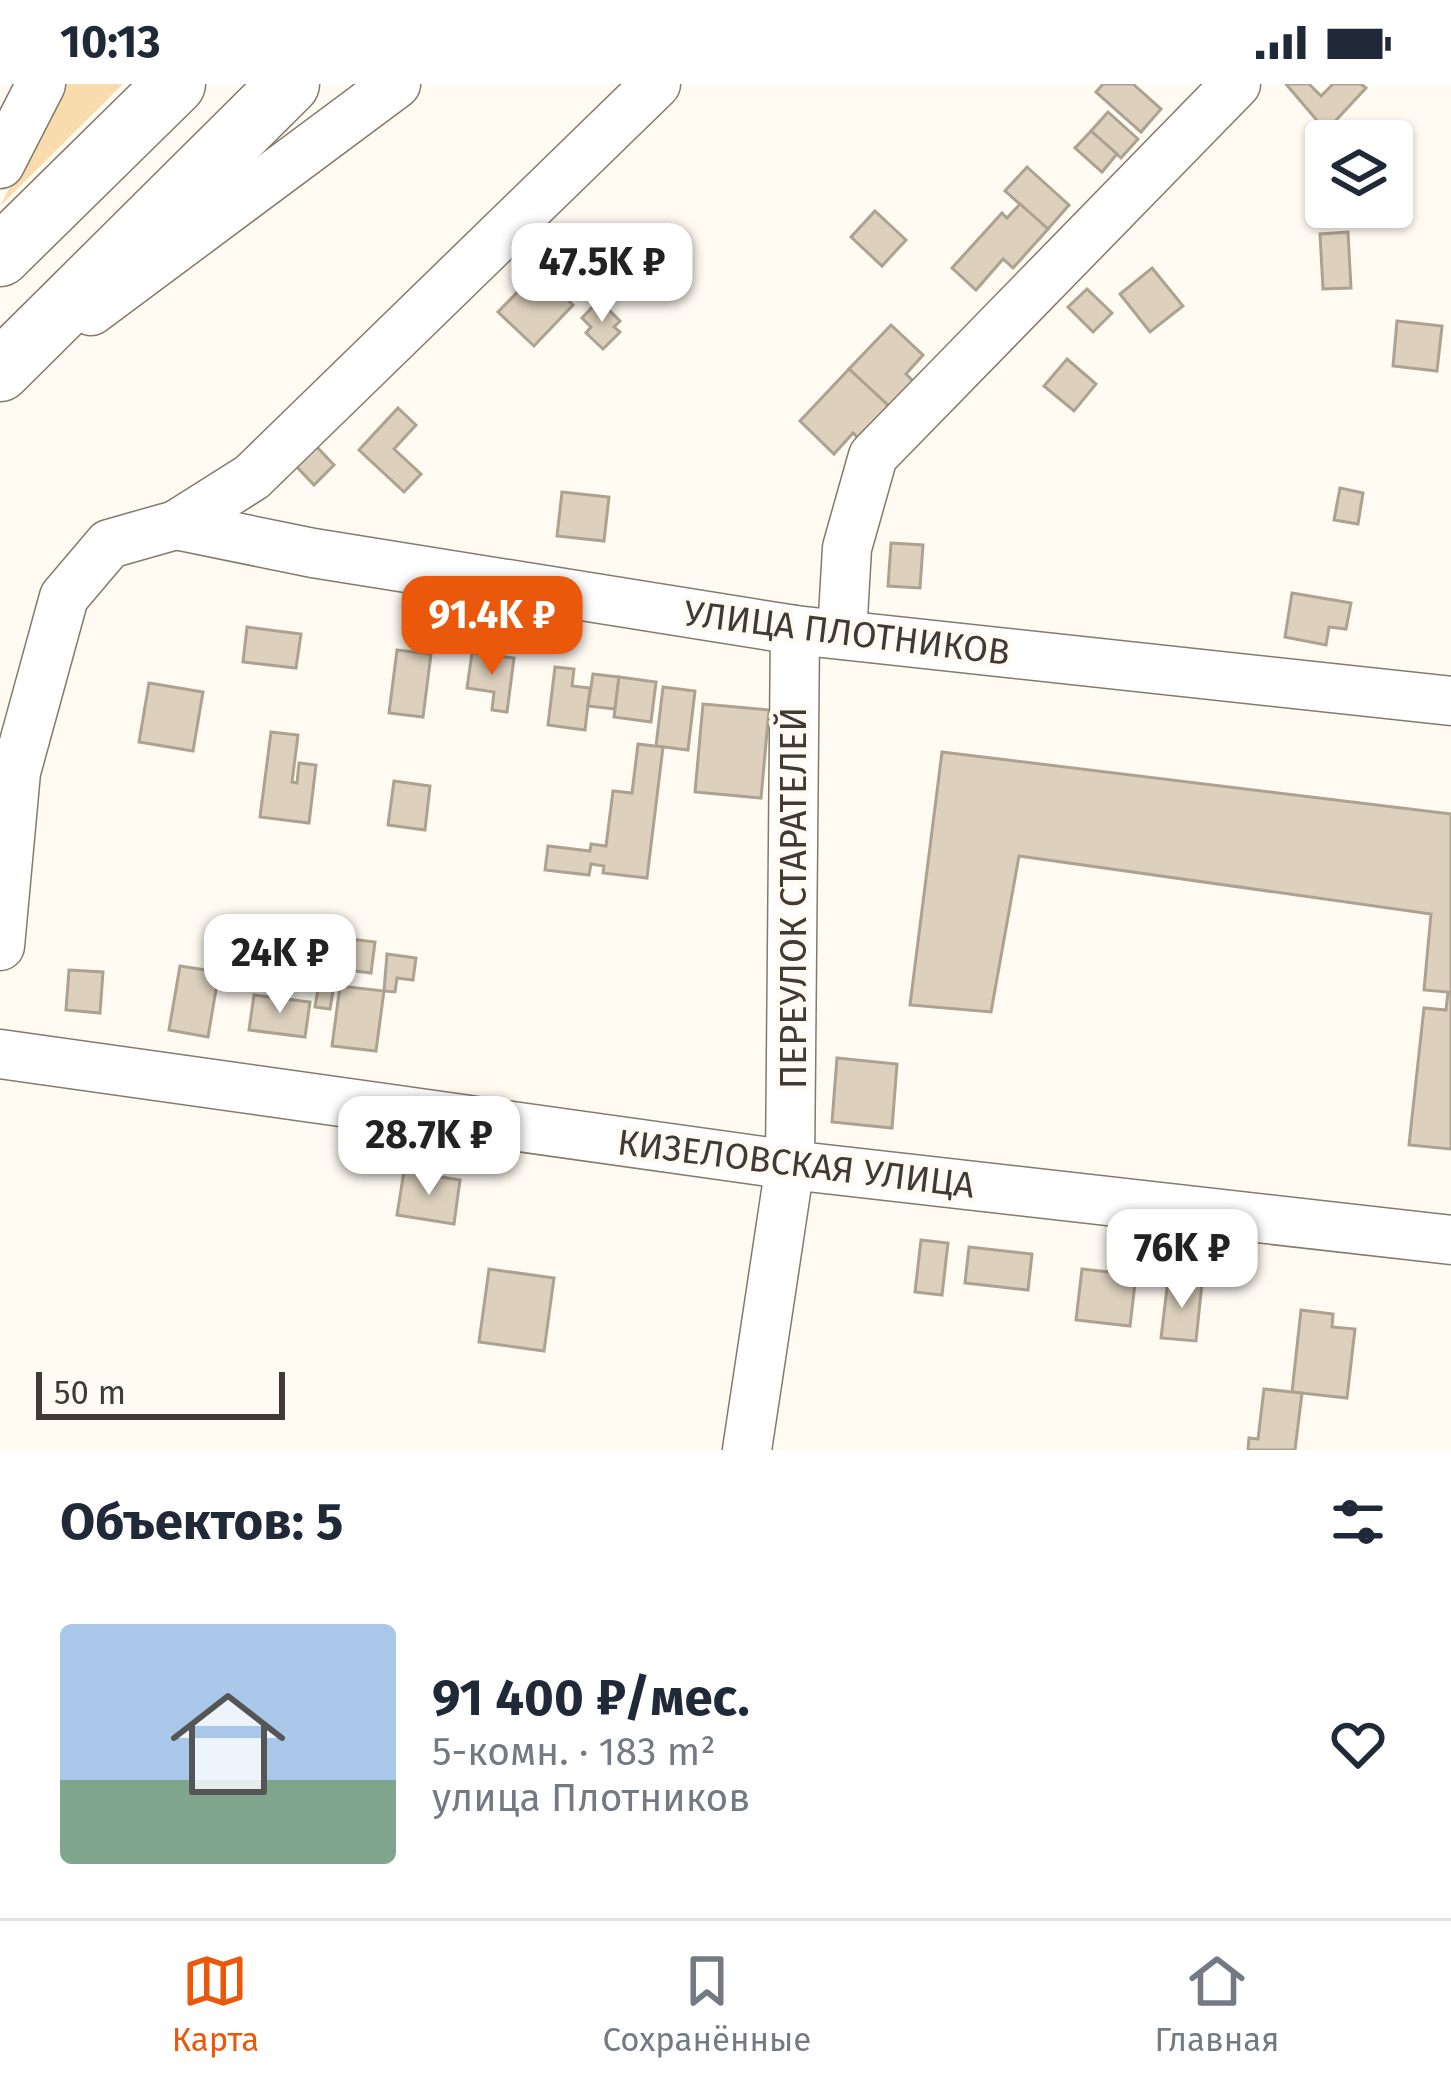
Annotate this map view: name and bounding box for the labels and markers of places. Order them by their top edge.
pin: 47.5K ₽ [491,223,713,325]
pin: 91.4K ₽ [381,576,603,678]
pin: 24K ₽ [196,914,364,1016]
pin: 28.7K ₽ [318,1096,540,1198]
pin: 76K ₽ [1098,1209,1266,1311]

